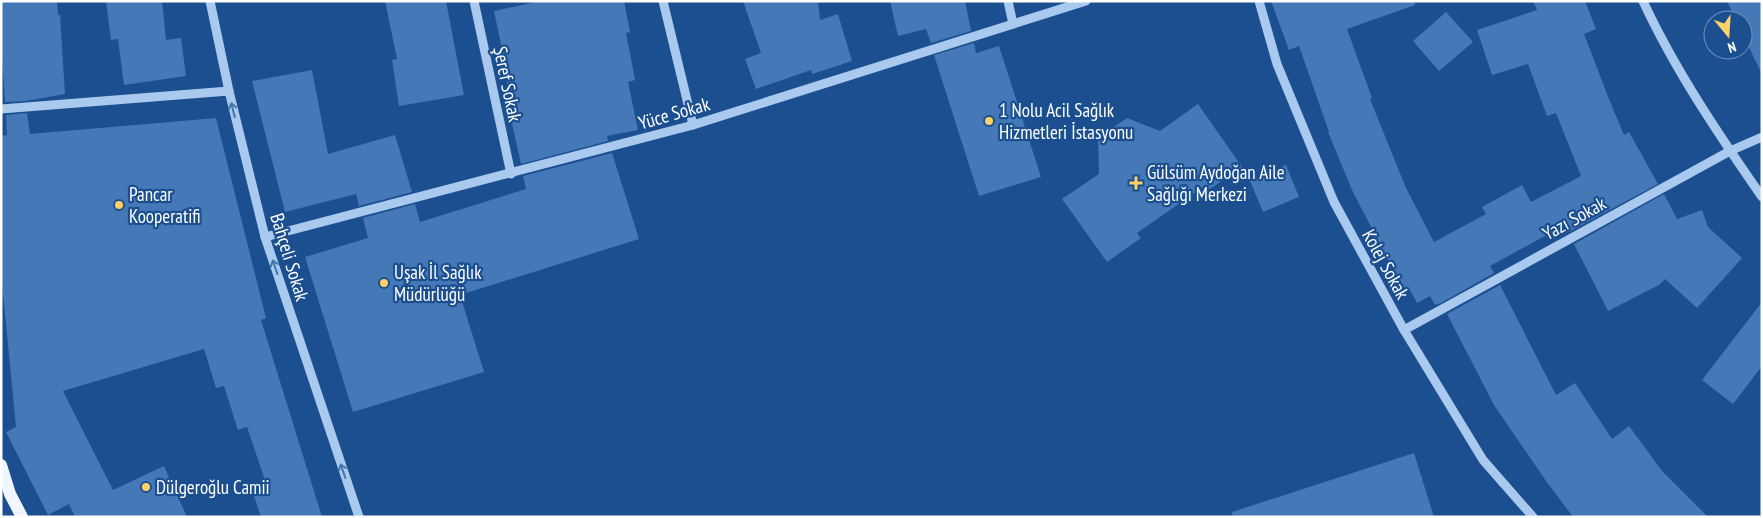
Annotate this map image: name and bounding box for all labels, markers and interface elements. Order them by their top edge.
north arrow [1703,10,1753,60]
text: N [1726,38,1738,57]
street label: Şeref Sokak [488,44,528,125]
street label: Yüce Sokak [636,91,713,135]
place label: 1 Nolu Acil Sağlık Hizmetleri İstasyonu [999,98,1133,144]
one-way arrow [228,102,238,118]
marker: 1 Nolu Acil Sağlık Hizmetleri İstasyonu [983,115,995,127]
place label: Gülsüm Aydoğan Aile Sağlığı Merkezi [1147,160,1285,206]
marker: Gülsüm Aydoğan Aile Sağlığı Merkezi [1129,176,1143,190]
place label: Pancar Kooperatifi [129,182,201,228]
street label: Yazı Sokak [1538,191,1610,245]
marker: Pancar Kooperatifi [113,199,125,211]
street label: Bahçeli Sokak [265,210,315,304]
street label: Kolej Sokak [1357,225,1415,304]
one-way arrow [270,259,279,275]
place label: Uşak İl Sağlık Müdürlüğü [394,260,482,306]
marker: Uşak İl Sağlık Müdürlüğü [378,277,390,289]
one-way arrow [338,463,347,479]
place label: Dülgeroğlu Camii [156,475,270,499]
marker: Dülgeroğlu Camii [140,481,152,493]

